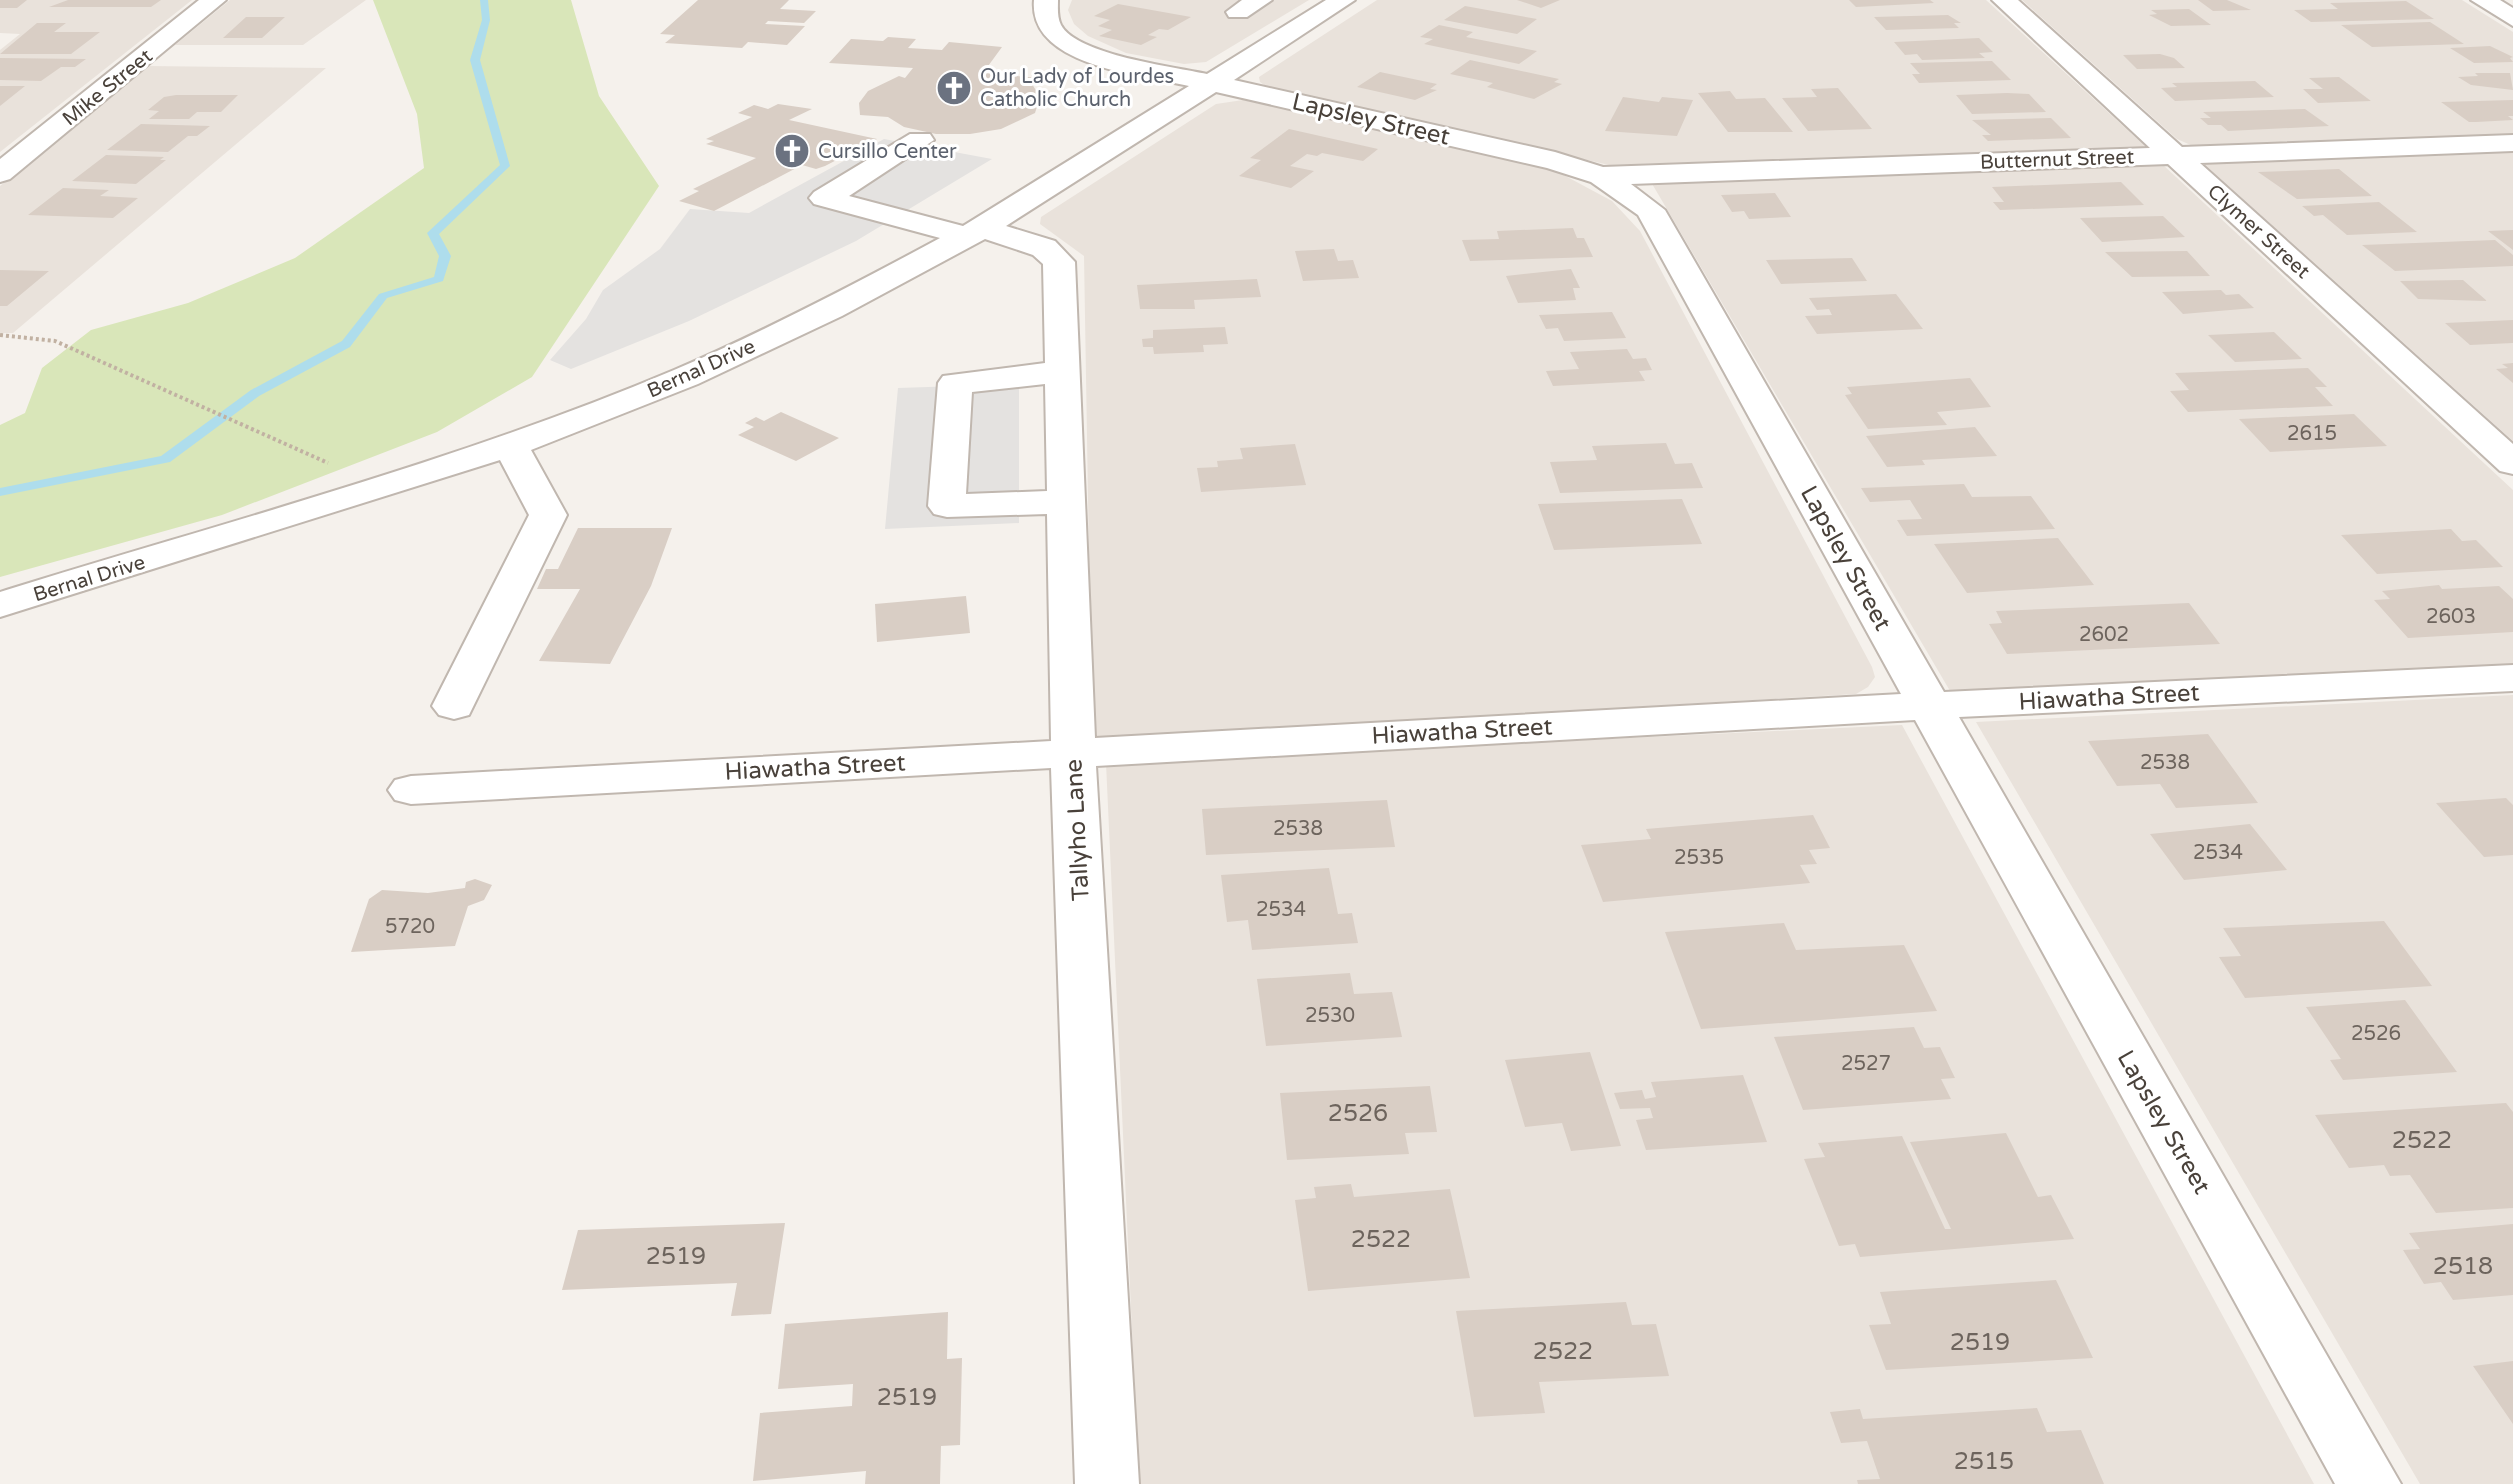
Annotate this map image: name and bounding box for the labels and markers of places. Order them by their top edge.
place label: Our Lady of Lourdes Catholic Church [980,65,1174,112]
church icon: Our Lady of Lourdes Catholic Church [935,69,973,107]
church icon: Cursillo Center [773,132,811,170]
place label: Cursillo Center [818,140,957,164]

